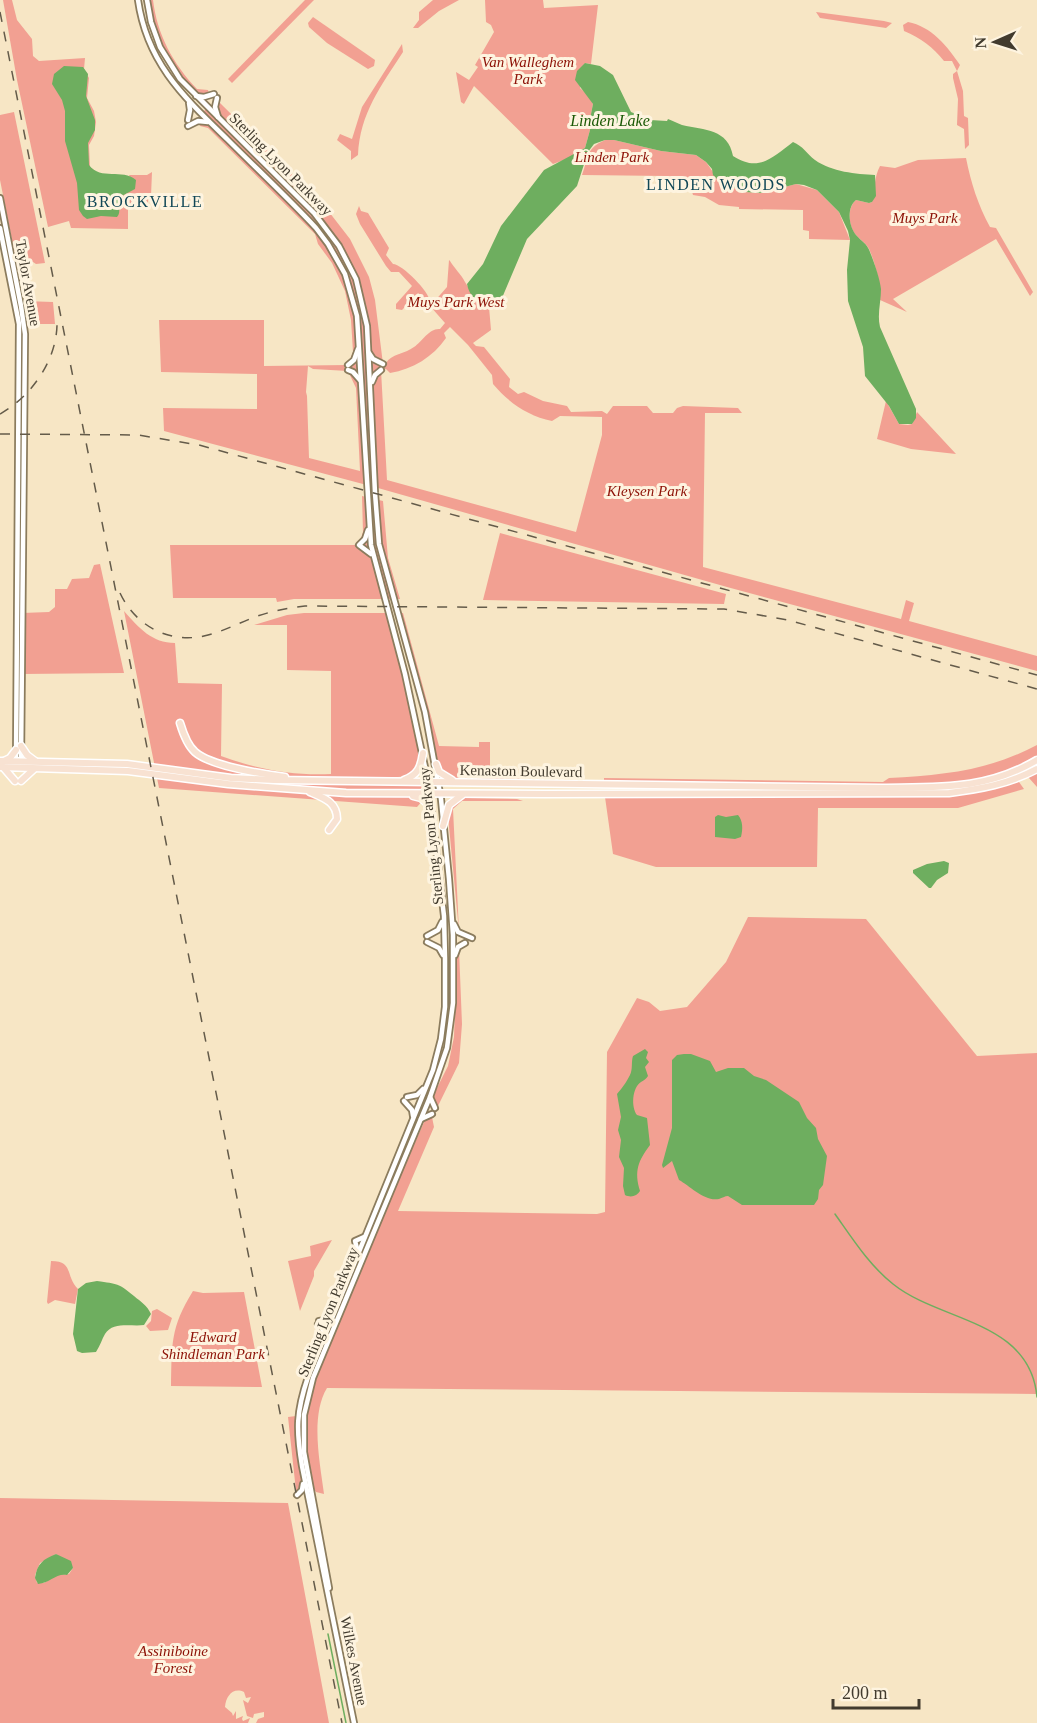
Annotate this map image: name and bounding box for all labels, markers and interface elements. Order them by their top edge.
north arrow [965,12,1025,72]
text: N [972,36,989,49]
park label: Van Walleghem Park [482,54,574,87]
street label: Sterling Lyon Parkway [226,109,336,219]
water label: Linden Lake [569,112,650,129]
park label: Linden Park [574,149,650,165]
district label: LINDEN WOODS [646,176,786,193]
district label: BROCKVILLE [87,193,203,210]
park label: Muys Park [891,210,958,226]
street label: Taylor Avenue [13,239,44,328]
park label: Muys Park West [407,294,505,310]
park label: Kleysen Park [606,483,688,499]
street label: Kenaston Boulevard [459,762,583,780]
street label: Sterling Lyon Parkway [416,766,446,906]
street label: Sterling Lyon Parkway [295,1244,362,1379]
park label: Edward Shindleman Park [161,1329,265,1362]
street label: Wilkes Avenue [338,1615,371,1707]
park label: Assiniboine Forest [137,1643,208,1676]
scale bar [833,1672,918,1710]
text: 200 m [842,1683,888,1703]

